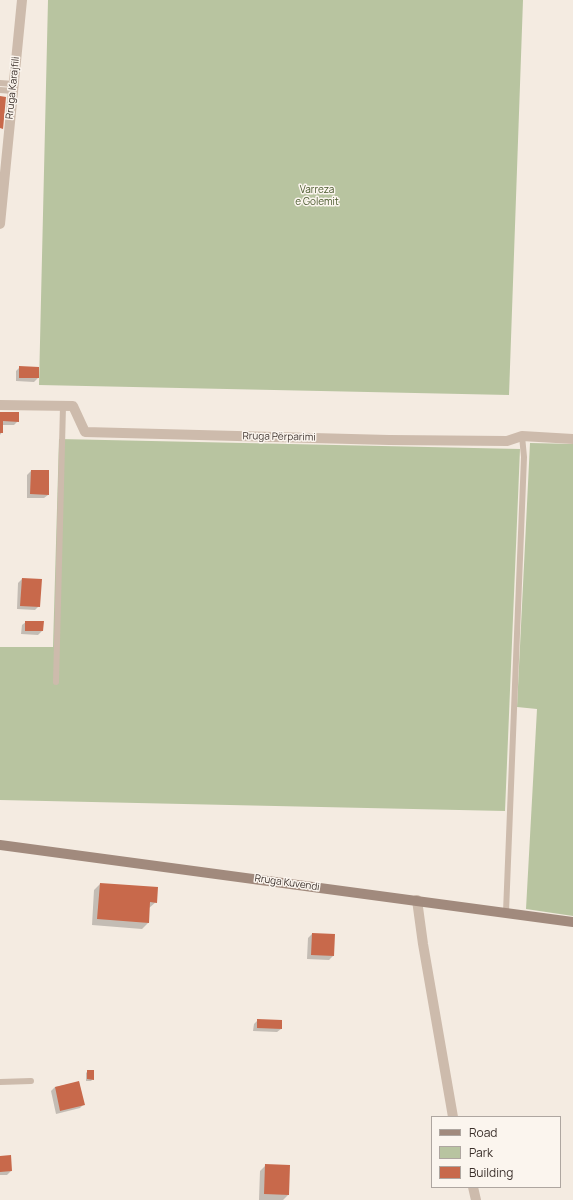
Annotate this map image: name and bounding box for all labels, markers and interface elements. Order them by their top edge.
street label: Rruga Karajfili [4,56,22,120]
park label: Varreza e Golemit [295,184,339,208]
street label: Rruga Përparimi [242,430,316,444]
street label: Rruga Kuvendi [254,872,320,894]
legend [431,1116,561,1188]
text: Road [469,1124,497,1141]
text: Park [469,1144,493,1161]
text: Building [469,1164,513,1181]

